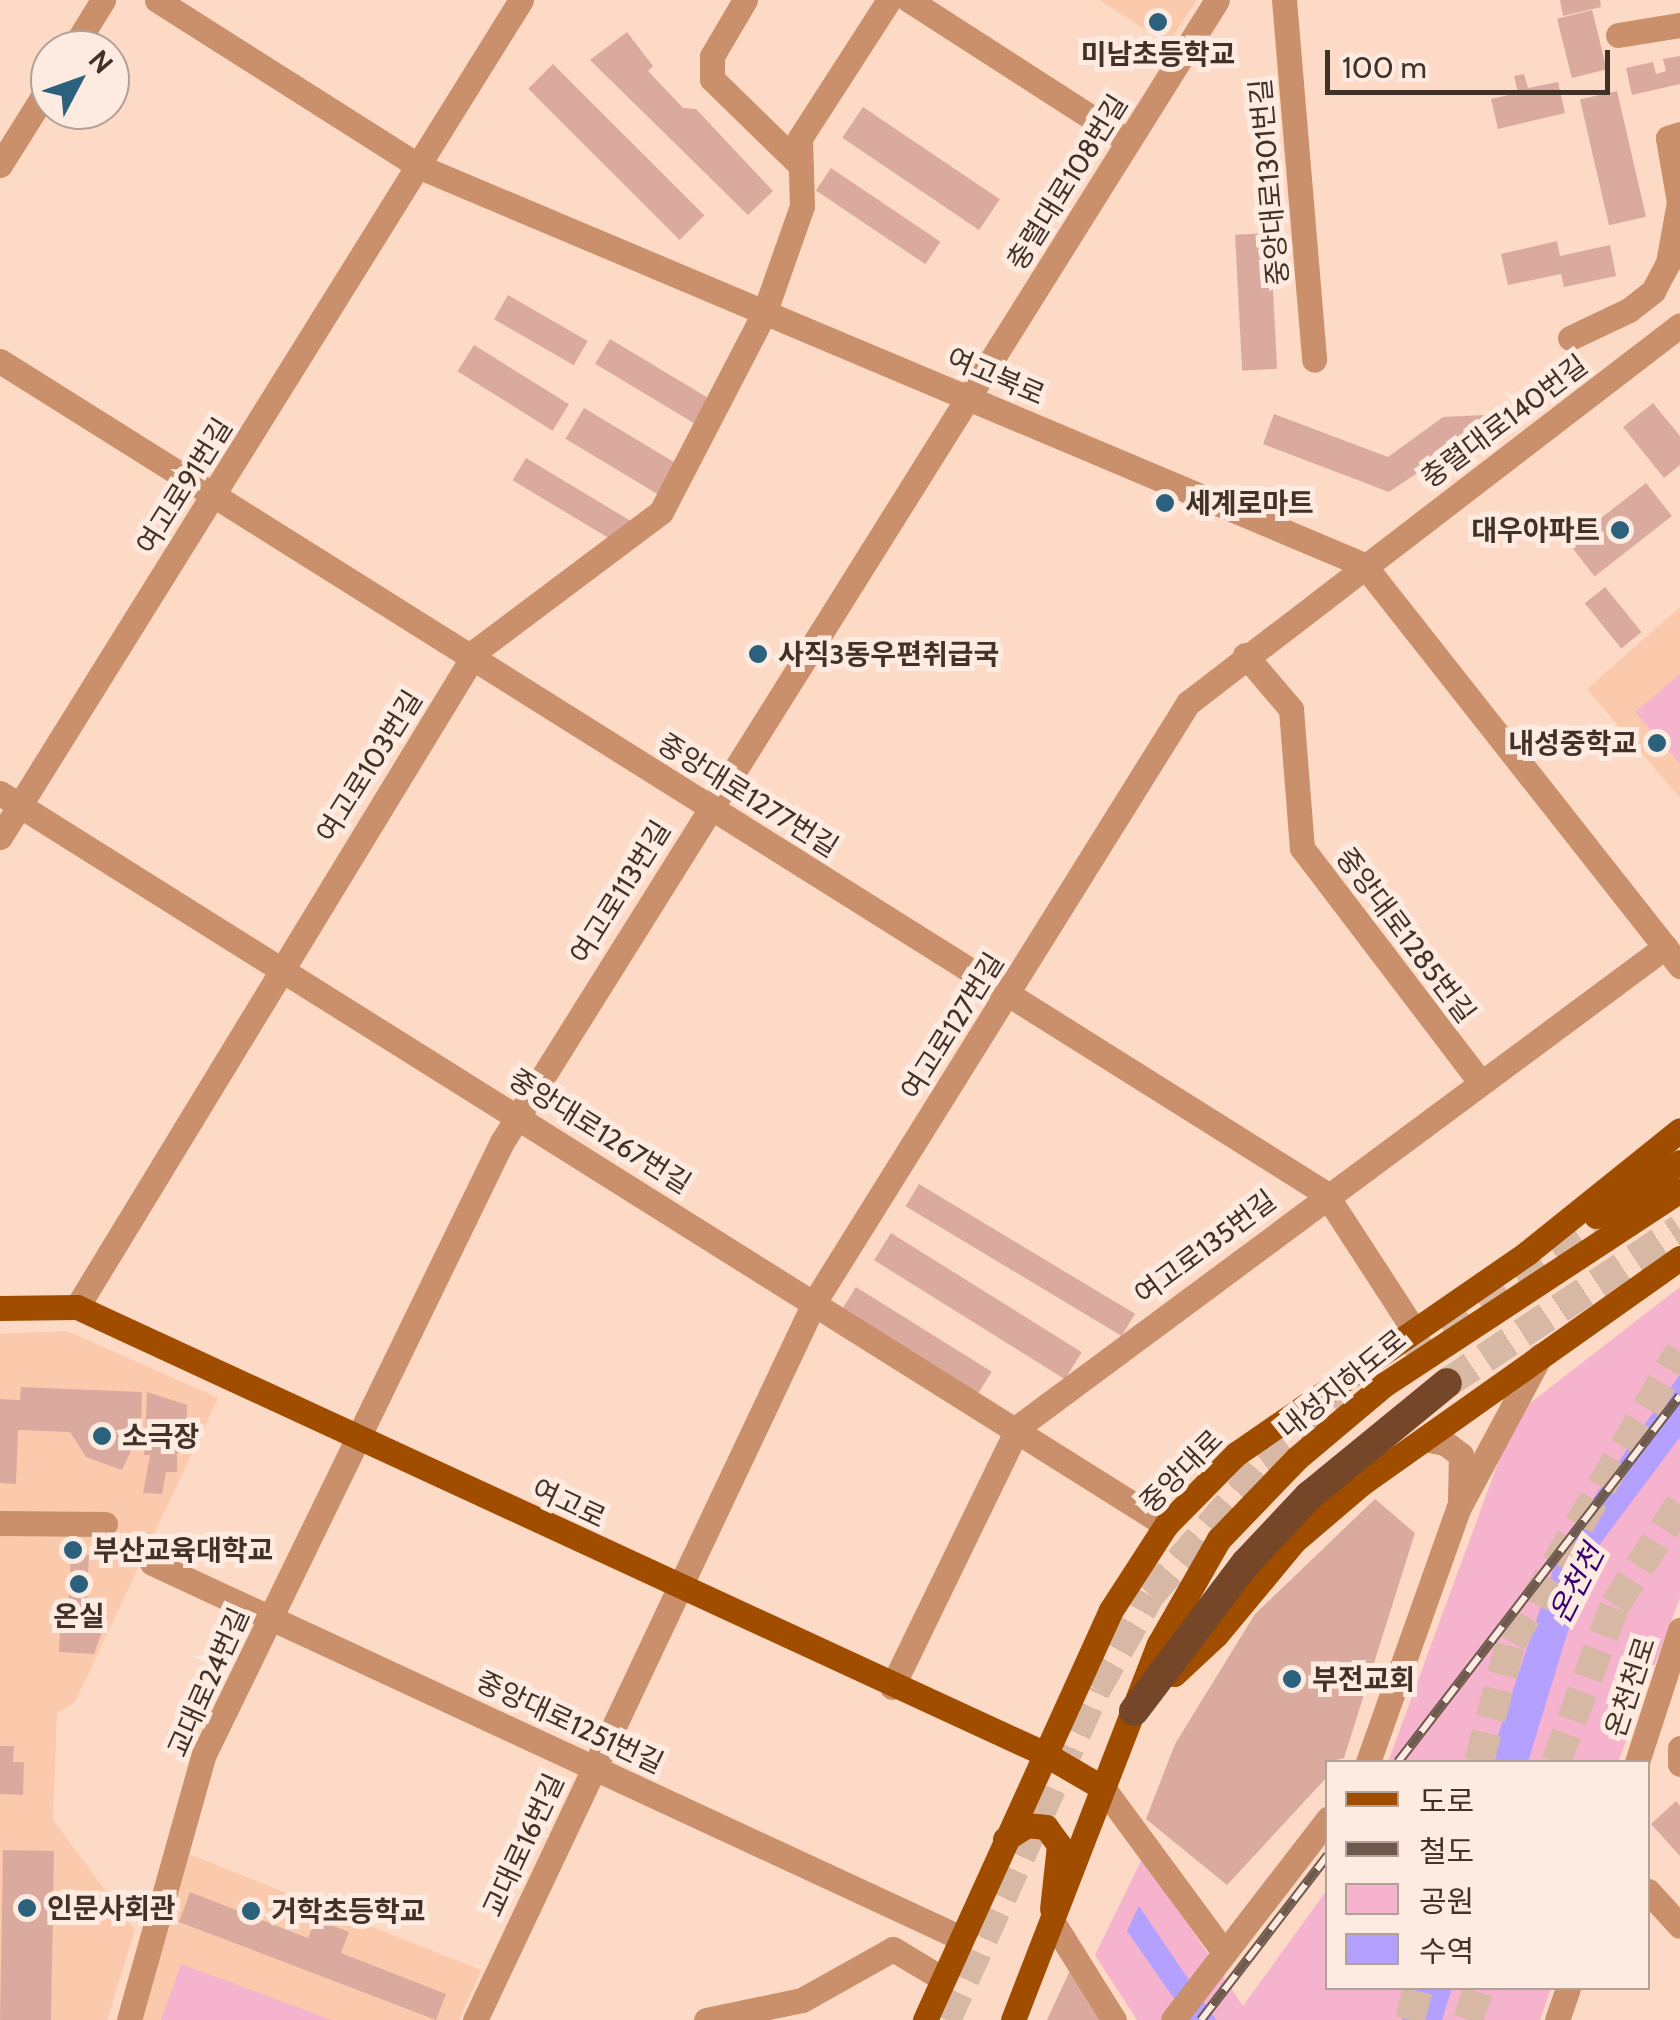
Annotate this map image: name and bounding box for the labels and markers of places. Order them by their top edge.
marker: 미남초등학교 [1147,11,1169,33]
place label: 미남초등학교 [1081,37,1235,71]
place label: 세계로마트 [1185,486,1314,520]
marker: 세계로마트 [1154,492,1176,514]
place label: 대우아파트 [1471,513,1600,547]
marker: 대우아파트 [1609,519,1631,541]
place label: 사직3동우편취급국 [778,637,999,671]
marker: 사직3동우편취급국 [747,643,769,665]
place label: 내성중학교 [1508,726,1637,760]
marker: 내성중학교 [1646,732,1668,754]
place label: 소극장 [122,1419,199,1453]
marker: 소극장 [91,1425,113,1447]
place label: 부산교육대학교 [93,1533,273,1567]
marker: 부산교육대학교 [62,1539,84,1561]
marker: 온실 [68,1573,90,1595]
place label: 온실 [53,1599,105,1633]
place label: 부전교회 [1312,1662,1415,1696]
marker: 부전교회 [1281,1668,1303,1690]
place label: 인문사회관 [47,1891,176,1925]
place label: 거학초등학교 [271,1894,426,1928]
marker: 인문사회관 [16,1897,38,1919]
marker: 거학초등학교 [240,1900,262,1922]

